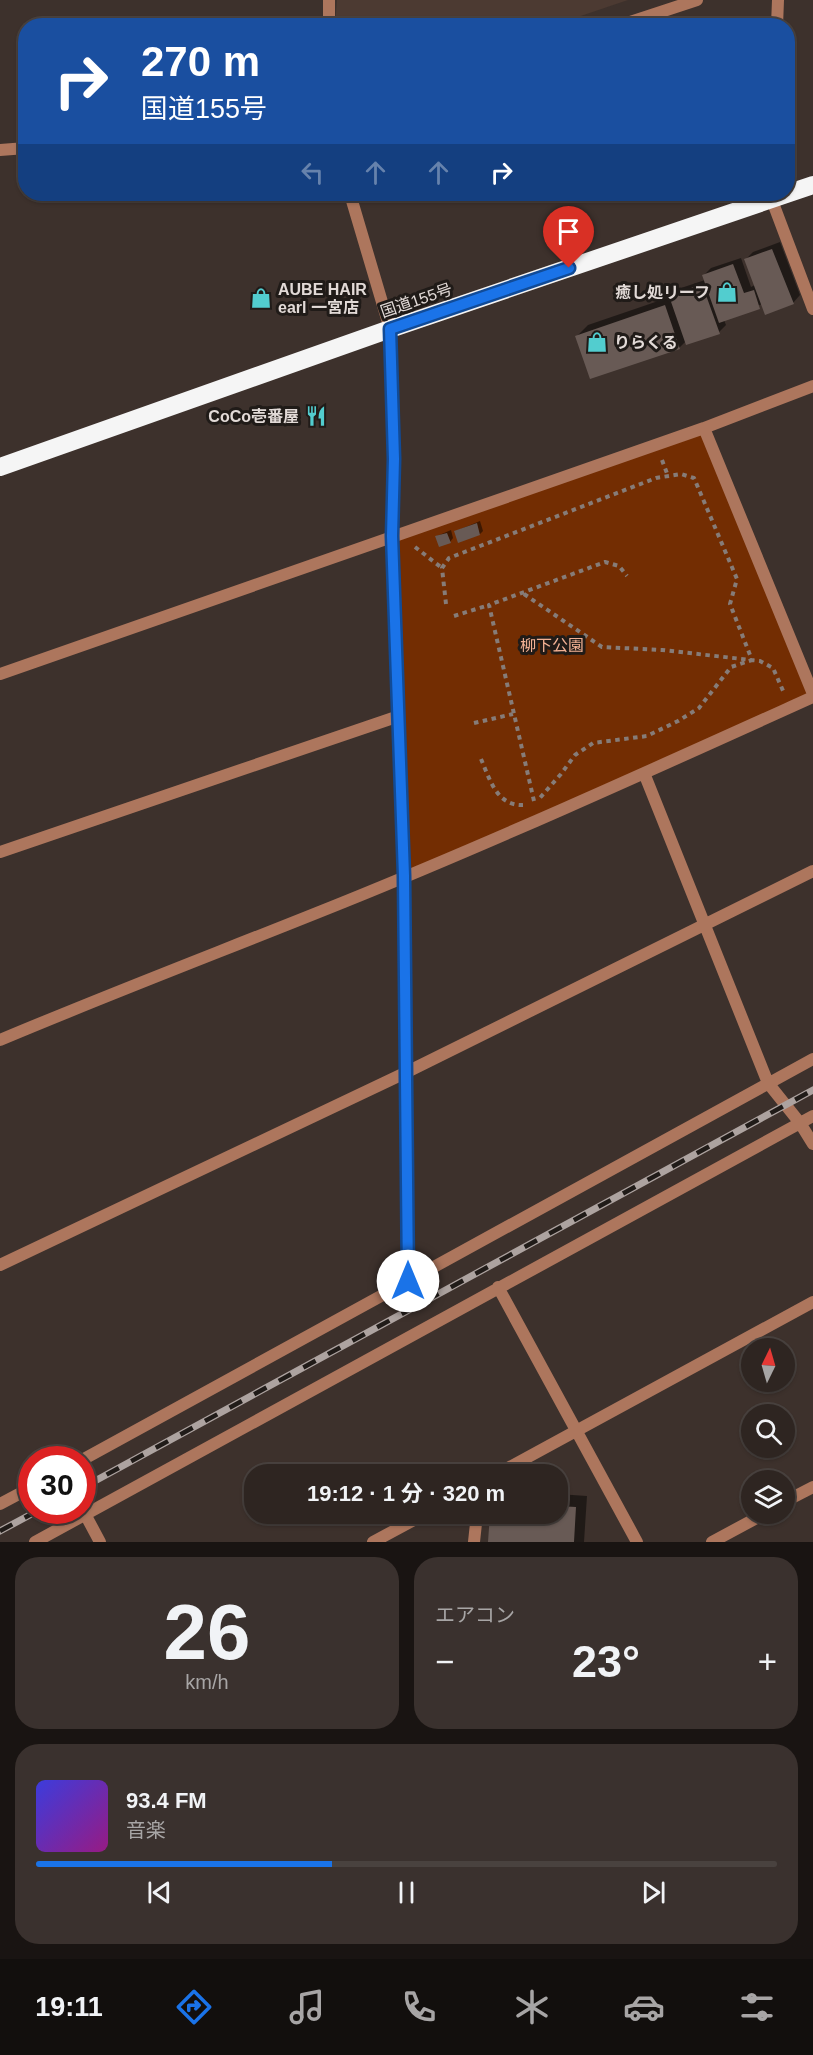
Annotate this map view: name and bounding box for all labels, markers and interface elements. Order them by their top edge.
text: 270 m [141,38,260,85]
icon: right [42,42,120,120]
text: 国道155号 [141,94,267,124]
icon: left [296,156,329,189]
icon: ahead [359,156,392,189]
icon: ahead [422,156,455,189]
icon: right [485,156,518,189]
pin [543,206,594,268]
icon: arrive [552,215,585,248]
street label: 国道155号 [378,280,454,321]
shop icon: 癒し処リーフ [715,280,739,304]
place label: AUBE HAIR earl 一宮店 [278,281,367,316]
place label: 癒し処リーフ [615,284,710,301]
shop icon: AUBE HAIR earl 一宮店 [249,286,273,310]
shop icon: りらくる [585,330,609,354]
place label: りらくる [614,334,678,351]
restaurant icon: CoCo壱番屋 [304,404,328,428]
place label: CoCo壱番屋 [208,408,299,425]
park label: 柳下公園 [520,637,584,654]
position arrow [376,1249,440,1313]
north arrow [741,1338,795,1392]
map controls [741,1338,795,1524]
button: search [741,1404,795,1458]
speed limit sign: 30 [18,1446,96,1524]
button: layers [741,1470,795,1524]
text: 19:12 · 1 分 · 320 m [307,1481,505,1506]
text: 26 [164,1588,250,1676]
text: エアコン [435,1604,515,1626]
text: 23° [572,1636,640,1687]
text: − [435,1643,454,1680]
text: + [758,1643,777,1680]
text: km/h [185,1671,229,1693]
text: 93.4 FM [126,1788,207,1813]
text: 音楽 [126,1819,166,1841]
icon: previous [143,1876,176,1909]
icon: pause [390,1876,423,1909]
icon: next [637,1876,670,1909]
icon: directions [173,1986,215,2028]
icon: music [286,1986,328,2028]
icon: phone [398,1986,440,2028]
icon: climate [511,1986,553,2028]
icon: car [623,1986,665,2028]
icon: filters [736,1986,778,2028]
text: 19:11 [35,1992,103,2022]

